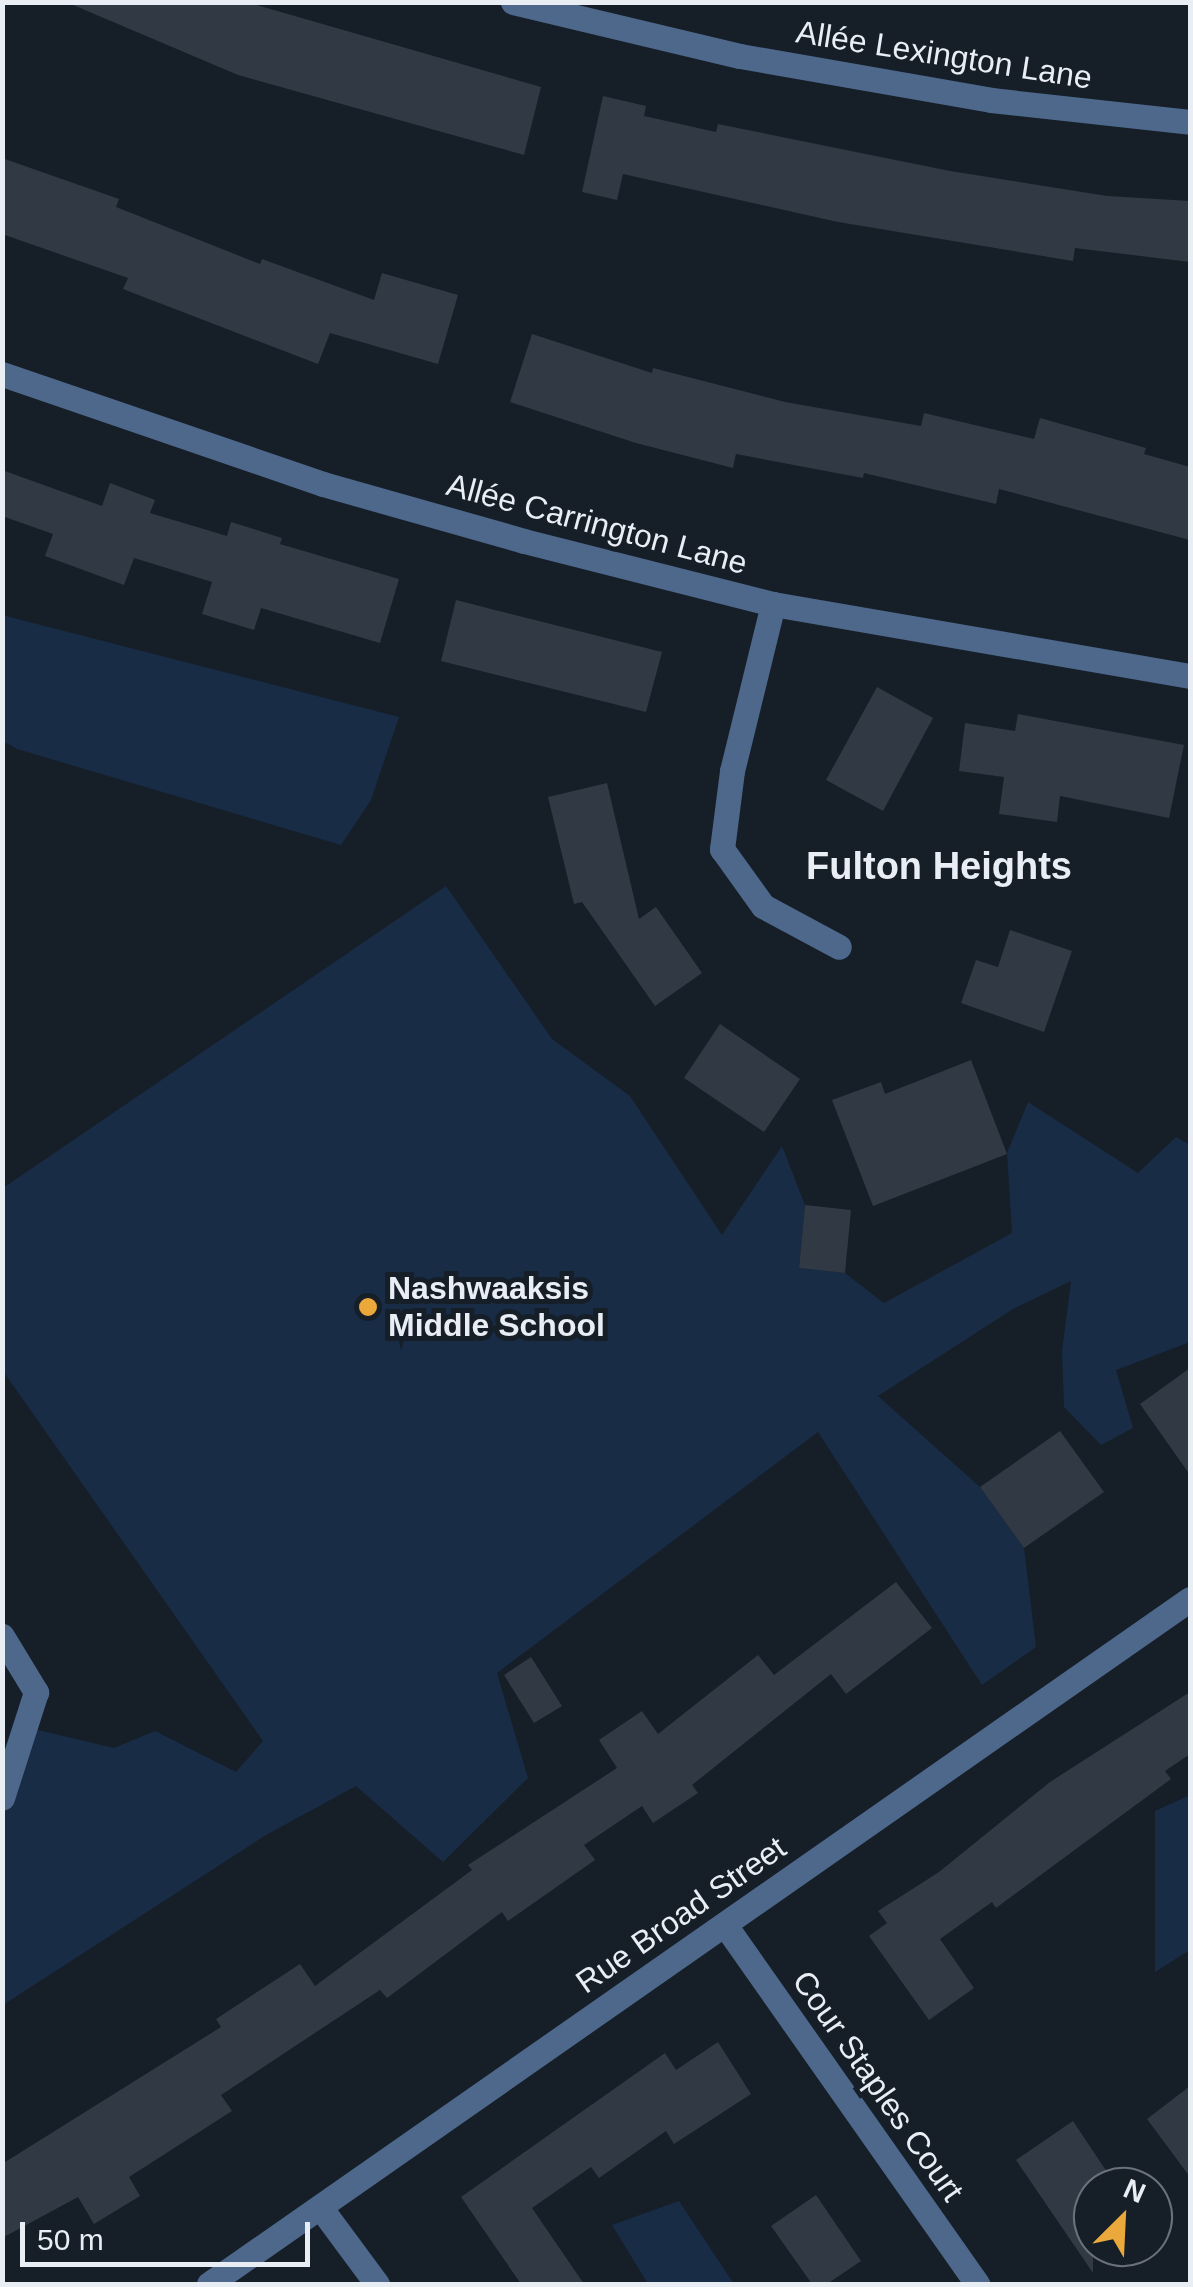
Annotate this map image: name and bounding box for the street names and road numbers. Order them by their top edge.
street label: Allée Lexington Lane [793,13,1095,97]
street label: Allée Carrington Lane [443,465,751,583]
street label: Rue Broad Street [569,1828,793,2002]
street label: Cour Staples Court [784,1964,972,2208]

